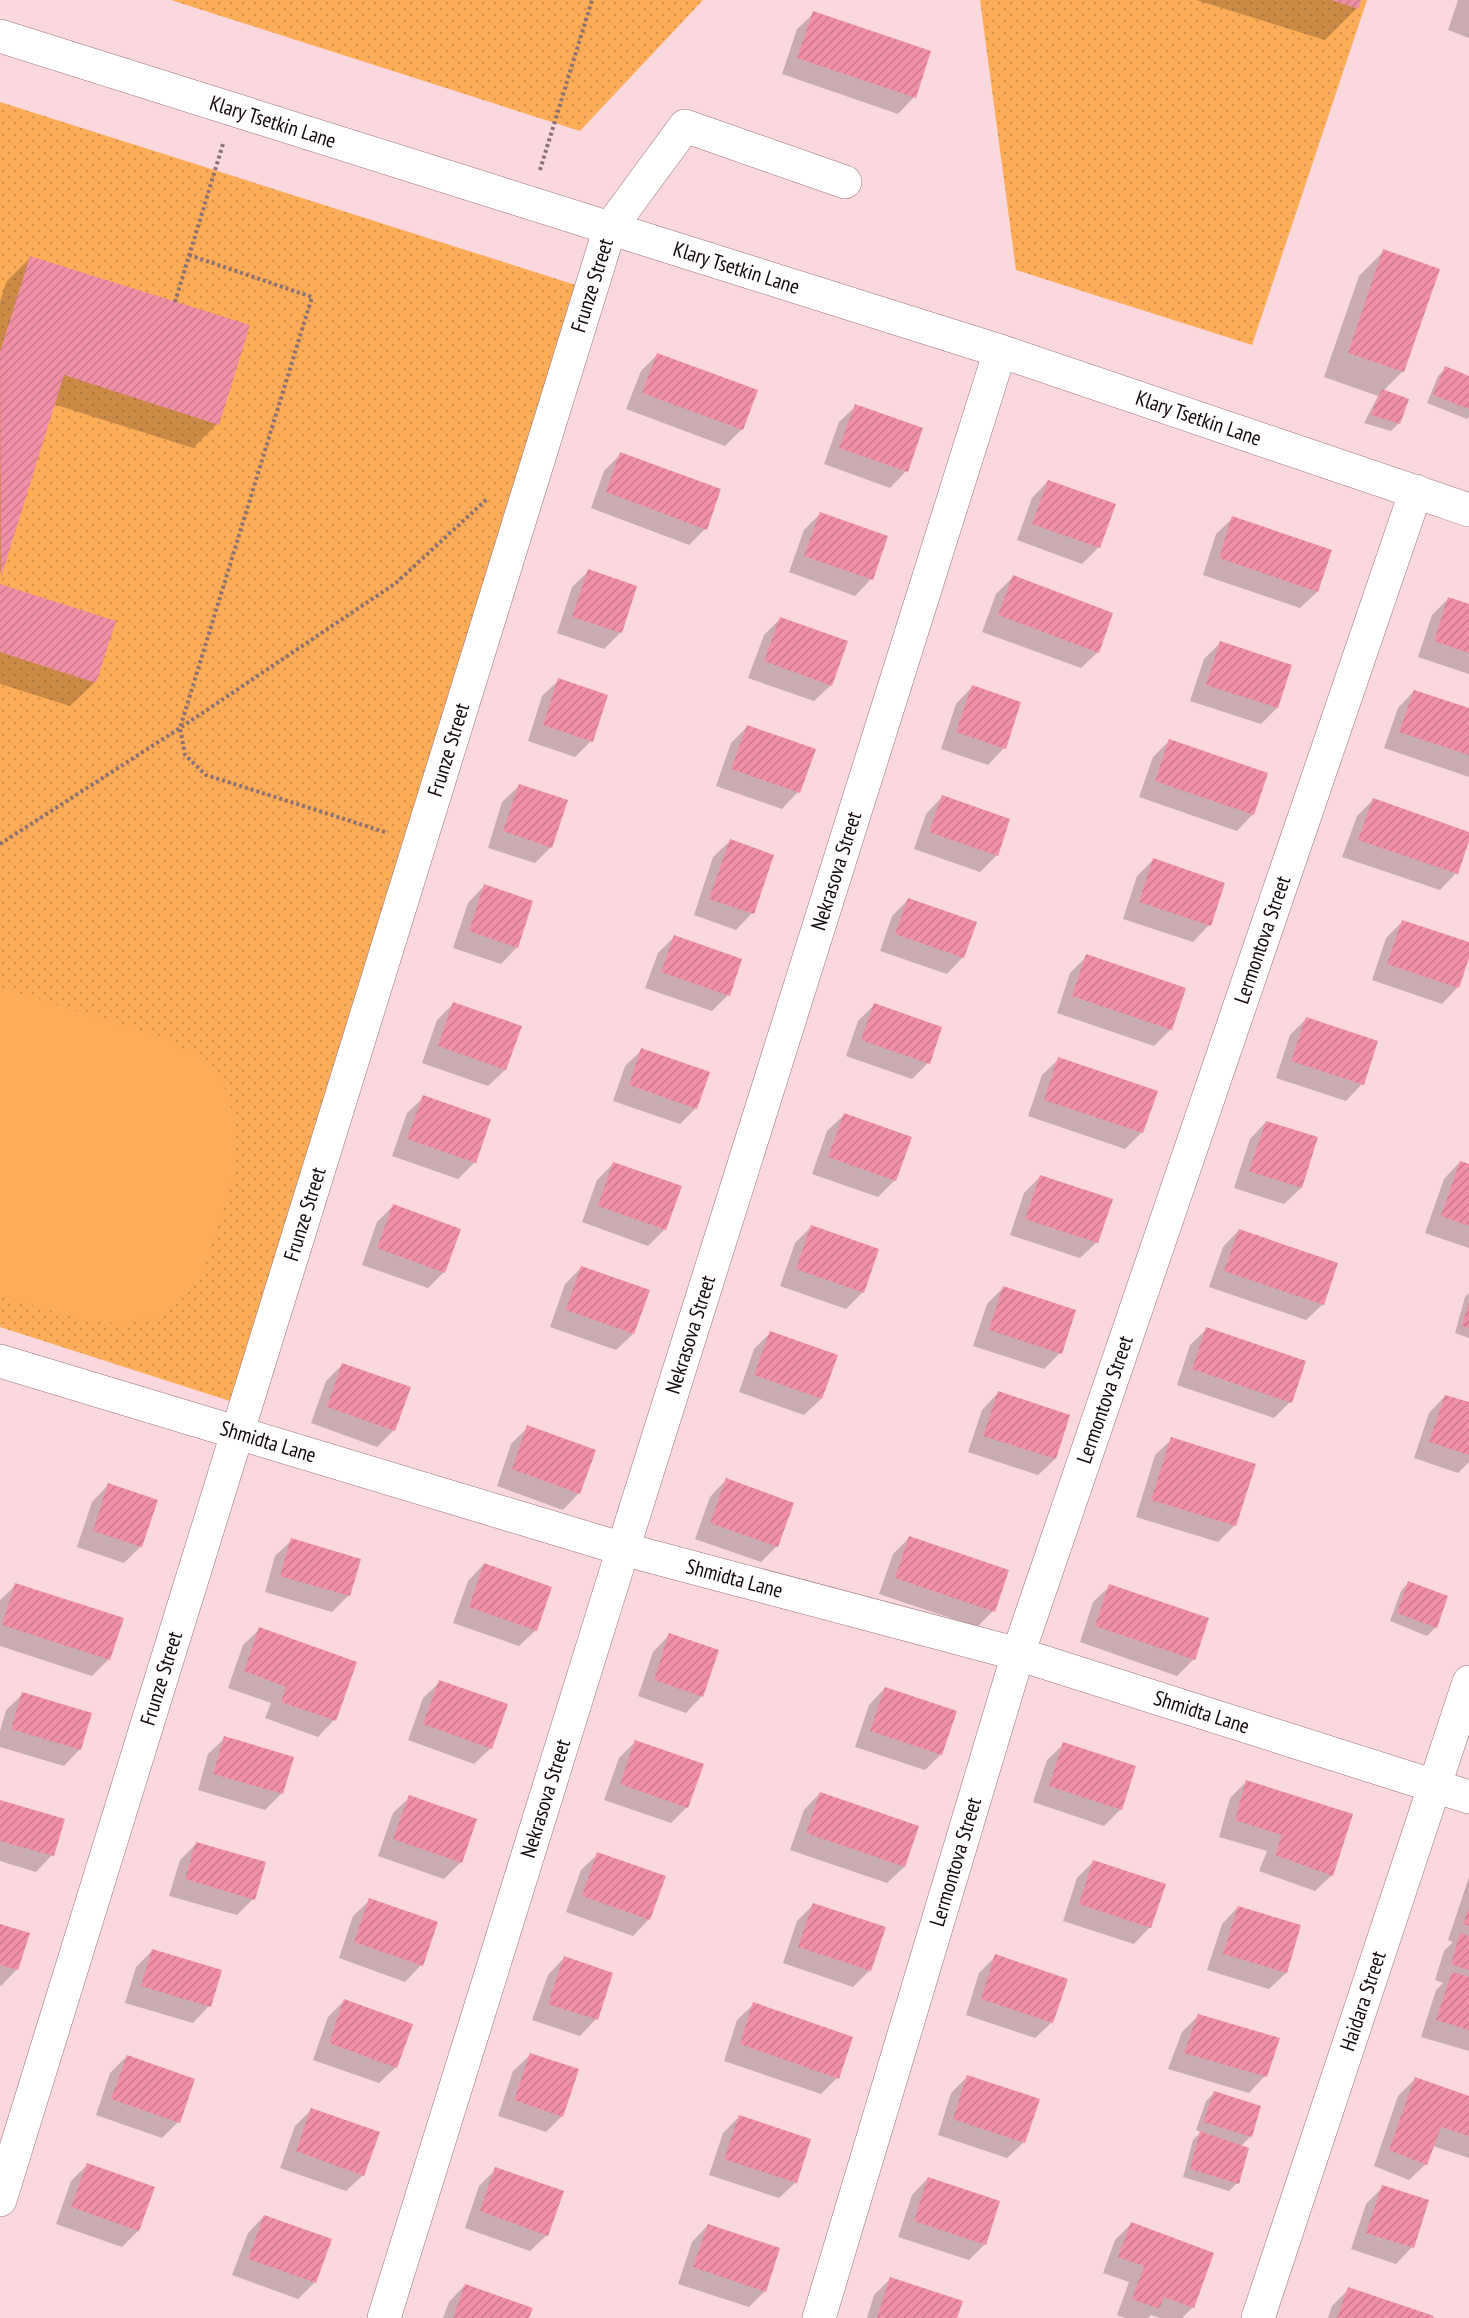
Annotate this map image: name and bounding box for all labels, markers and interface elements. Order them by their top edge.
street label: Klary Tsetkin Lane [206,89,339,154]
street label: Frunze Street [565,235,619,336]
street label: Klary Tsetkin Lane [670,235,803,300]
street label: Klary Tsetkin Lane [1132,384,1265,452]
street label: Frunze Street [421,699,475,800]
street label: Nekrasova Street [805,808,867,934]
street label: Lermontova Street [1228,872,1296,1007]
street label: Frunze Street [277,1164,332,1264]
street label: Nekrasova Street [659,1272,721,1397]
street label: Lermontova Street [1070,1332,1139,1467]
street label: Shmidta Lane [217,1414,319,1469]
street label: Shmidta Lane [683,1552,786,1604]
street label: Frunze Street [134,1628,188,1728]
street label: Shmidta Lane [1150,1684,1253,1740]
street label: Nekrasova Street [514,1735,576,1861]
street label: Lermontova Street [923,1794,987,1930]
street label: Haidara Street [1334,1947,1392,2054]

